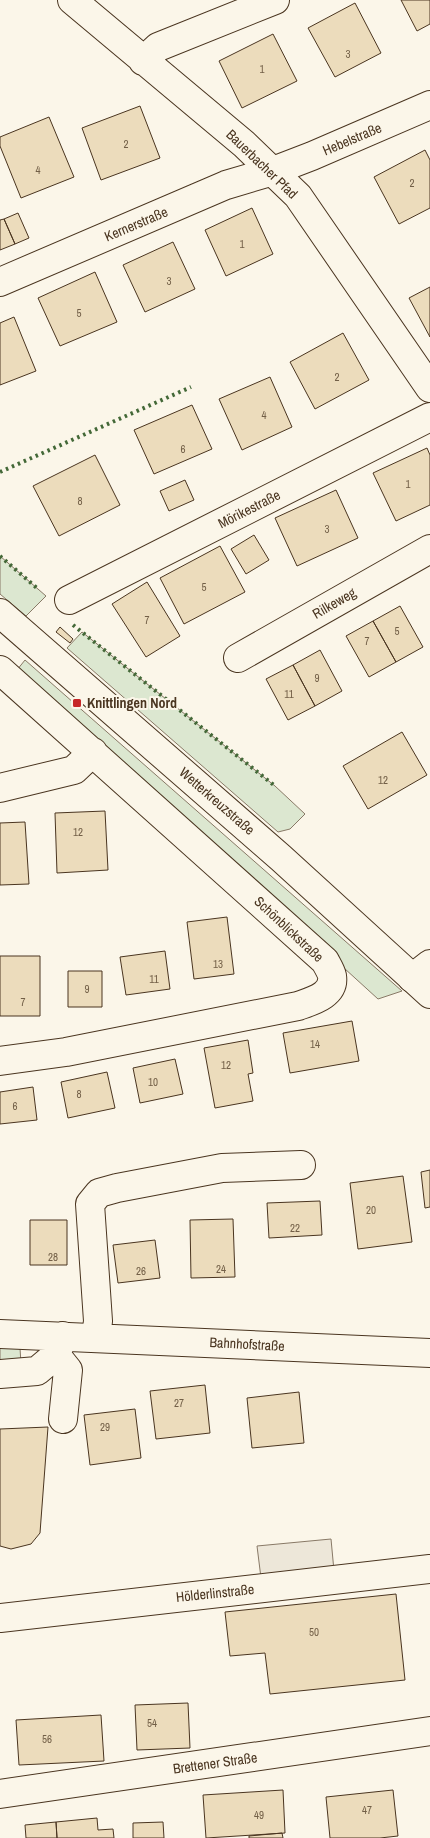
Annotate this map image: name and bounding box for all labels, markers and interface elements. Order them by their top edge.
house number: 3 [345,47,351,61]
house number: 1 [259,62,265,76]
street label: Hebelstraße [320,118,384,160]
street label: Bauerbacher Pfad [222,125,302,203]
house number: 2 [123,137,129,151]
house number: 4 [35,163,41,177]
house number: 2 [409,176,415,190]
street label: Kernerstraße [102,203,170,245]
house number: 1 [239,237,245,251]
house number: 3 [166,274,172,288]
house number: 5 [76,306,82,320]
house number: 2 [334,370,340,384]
house number: 4 [261,408,267,422]
house number: 6 [180,442,186,456]
house number: 1 [405,477,411,491]
street label: Mörikestraße [215,486,283,532]
house number: 8 [77,494,83,508]
house number: 3 [324,522,330,536]
house number: 5 [201,580,207,594]
street label: Rilkeweg [309,583,359,623]
house number: 7 [144,613,150,627]
house number: 5 [394,624,400,638]
house number: 7 [364,634,370,648]
house number: 9 [314,671,320,685]
house number: 11 [284,687,294,701]
place label: Knittlingen Nord [87,694,177,712]
marker: Knittlingen Nord [71,697,83,709]
street label: Wetterkreuzstraße [176,763,258,839]
house number: 12 [378,773,388,787]
house number: 12 [73,825,83,839]
street label: Schönblickstraße [250,892,328,966]
house number: 13 [213,957,223,971]
house number: 11 [149,972,159,986]
house number: 9 [84,982,90,996]
house number: 7 [20,995,26,1009]
house number: 14 [310,1037,320,1051]
house number: 12 [221,1058,231,1072]
house number: 10 [148,1075,158,1089]
house number: 8 [76,1087,82,1101]
house number: 6 [12,1099,18,1113]
house number: 20 [366,1203,376,1217]
house number: 22 [290,1221,300,1235]
house number: 28 [48,1250,58,1264]
house number: 24 [216,1262,226,1276]
house number: 26 [136,1264,146,1278]
street label: Bahnhofstraße [209,1333,285,1355]
house number: 27 [174,1396,184,1410]
house number: 29 [100,1420,110,1434]
street label: Hölderlinstraße [175,1580,255,1606]
house number: 50 [309,1625,319,1639]
house number: 54 [147,1716,157,1730]
house number: 56 [42,1732,52,1746]
street label: Brettener Straße [172,1748,258,1778]
house number: 47 [362,1803,372,1817]
house number: 49 [254,1808,264,1822]

